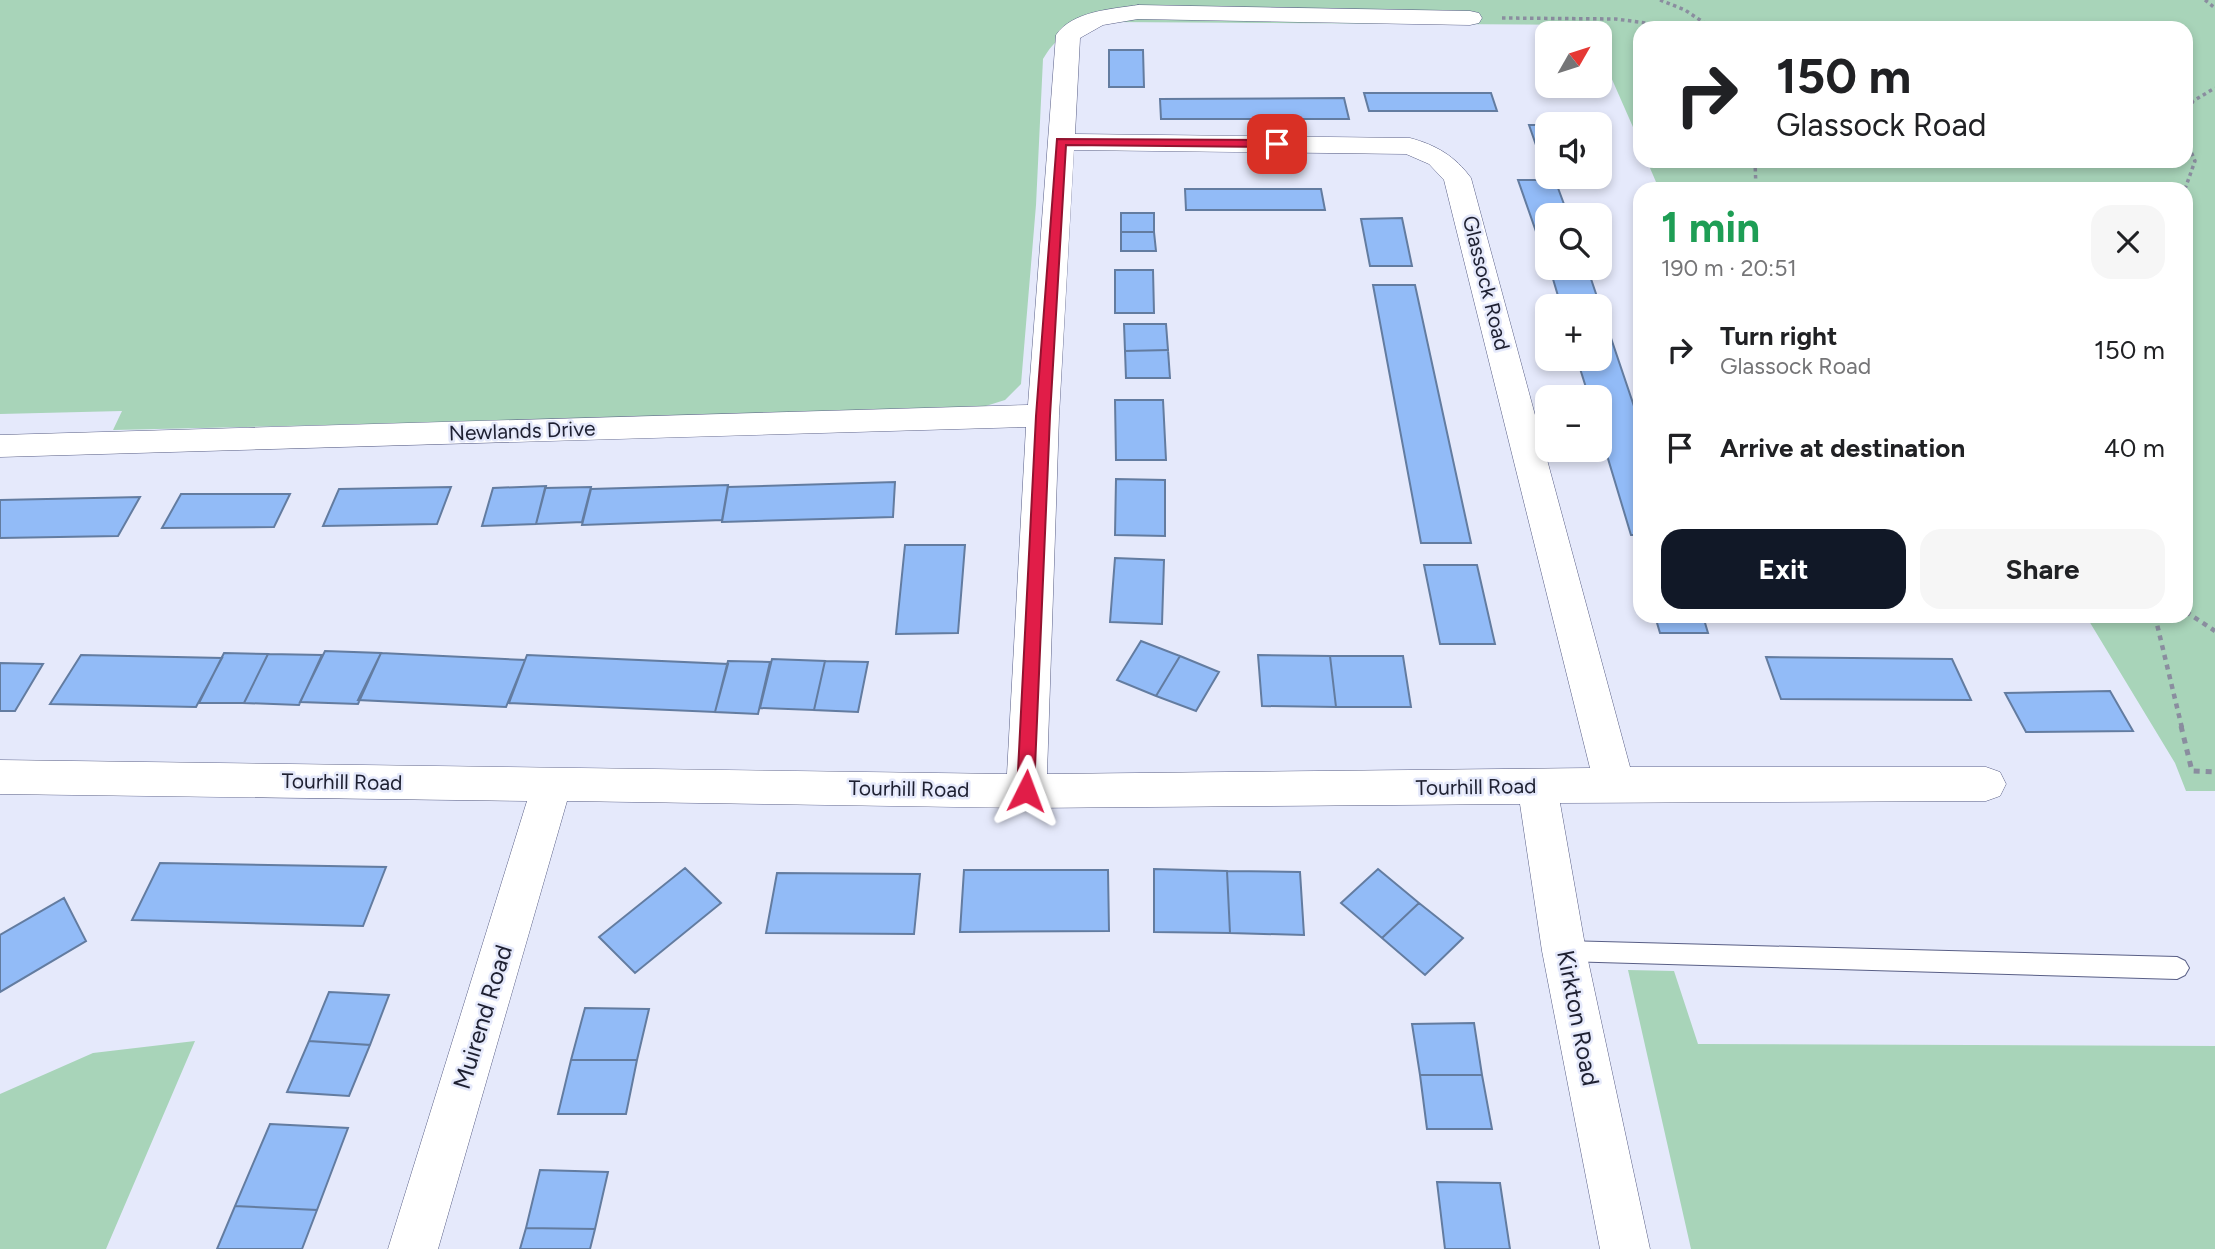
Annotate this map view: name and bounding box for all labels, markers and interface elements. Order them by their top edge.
north arrow [1535,21,1612,98]
map controls [1535,21,1612,462]
text: 150 m [1776,46,1911,105]
icon: right [1661,49,1752,140]
text: Glassock Road [1776,106,1986,144]
button: sound [1535,112,1612,189]
pin [1247,114,1307,174]
icon: arrive [1258,125,1296,163]
text: 1 min [1661,202,1760,253]
button: search [1535,203,1612,280]
button: close [2091,205,2165,279]
street label: Glassock Road [1458,213,1515,353]
text: 190 m · 20:51 [1661,254,1797,282]
button: + [1535,294,1612,371]
text: Turn right [1720,320,1837,352]
icon: right [1661,331,1699,369]
text: 150 m [2094,334,2165,366]
text: Glassock Road [1720,352,1871,380]
button: − [1535,385,1612,462]
street label: Newlands Drive [448,415,596,446]
icon: arrive [1661,429,1699,467]
text: Arrive at destination [1720,432,1965,464]
text: 40 m [2104,432,2165,464]
button: Exit [1661,529,1906,609]
button: Share [1920,529,2165,609]
position arrow [989,754,1063,828]
street label: Tourhill Road [281,768,403,795]
street label: Tourhill Road [1415,773,1537,800]
street label: Tourhill Road [848,775,970,802]
street label: Muirend Road [447,941,518,1092]
street label: Kirkton Road [1551,948,1606,1088]

